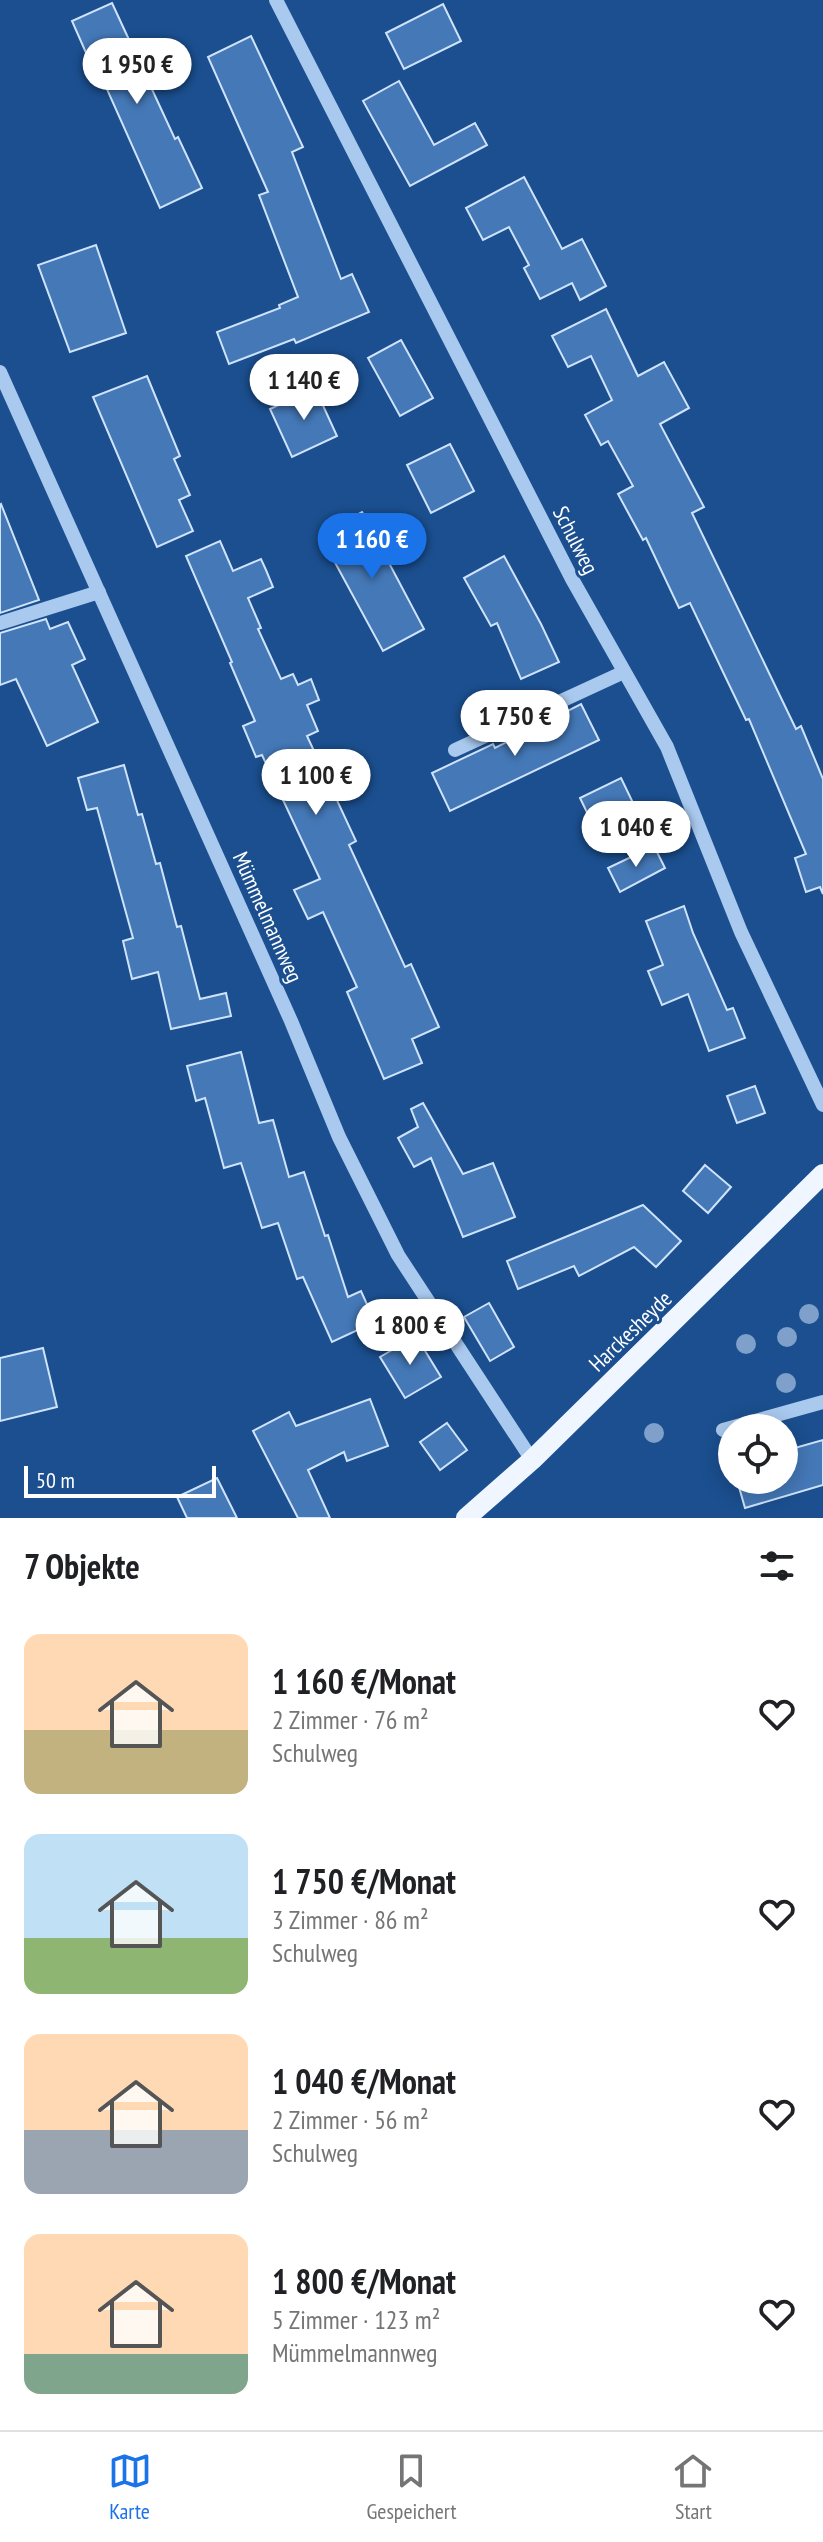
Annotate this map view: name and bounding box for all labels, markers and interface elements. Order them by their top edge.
pin: 1 950 € [63,38,211,106]
text: 1 950 € [101,47,173,80]
pin: 1 140 € [230,354,378,422]
text: 1 140 € [268,363,340,396]
street label: Schulweg [547,501,605,579]
pin: 1 160 € [298,513,446,581]
text: 1 160 € [336,522,408,555]
pin: 1 750 € [441,690,589,758]
text: 1 750 € [479,699,551,732]
pin: 1 100 € [242,749,390,817]
text: 1 100 € [280,758,352,791]
pin: 1 040 € [562,801,710,869]
text: 1 040 € [600,810,672,843]
street label: Mümmelmannweg [227,847,309,987]
street label: Harckesheyde [583,1285,677,1377]
pin: 1 800 € [336,1299,484,1367]
text: 1 800 € [374,1308,446,1341]
map controls [718,1414,798,1494]
button: locate [718,1414,798,1494]
scale bar [24,1462,216,1498]
text: 50 m [36,1466,75,1494]
text: 7 Objekte [24,1544,140,1588]
icon: filters [755,1544,799,1588]
text: 1 160 €/Monat [272,1659,456,1703]
icon: home [88,1666,184,1762]
icon: heart [755,1692,799,1736]
text: 2 Zimmer · 76 m² [272,1703,429,1736]
text: Schulweg [272,1736,358,1769]
text: 1 750 €/Monat [272,1859,456,1903]
icon: home [88,1866,184,1962]
icon: heart [755,1892,799,1936]
text: 3 Zimmer · 86 m² [272,1903,429,1936]
text: Schulweg [272,1936,358,1969]
text: 1 040 €/Monat [272,2059,456,2103]
icon: home [88,2066,184,2162]
icon: heart [755,2092,799,2136]
text: 2 Zimmer · 56 m² [272,2103,429,2136]
text: Schulweg [272,2136,358,2169]
text: 1 800 €/Monat [272,2259,456,2303]
icon: home [88,2266,184,2362]
icon: heart [755,2292,799,2336]
text: 5 Zimmer · 123 m² [272,2303,440,2336]
text: Mümmelmannweg [272,2336,438,2369]
tab: Karte [108,2449,152,2525]
tab: Gespeichert [367,2449,456,2525]
tab: Start [671,2449,715,2525]

